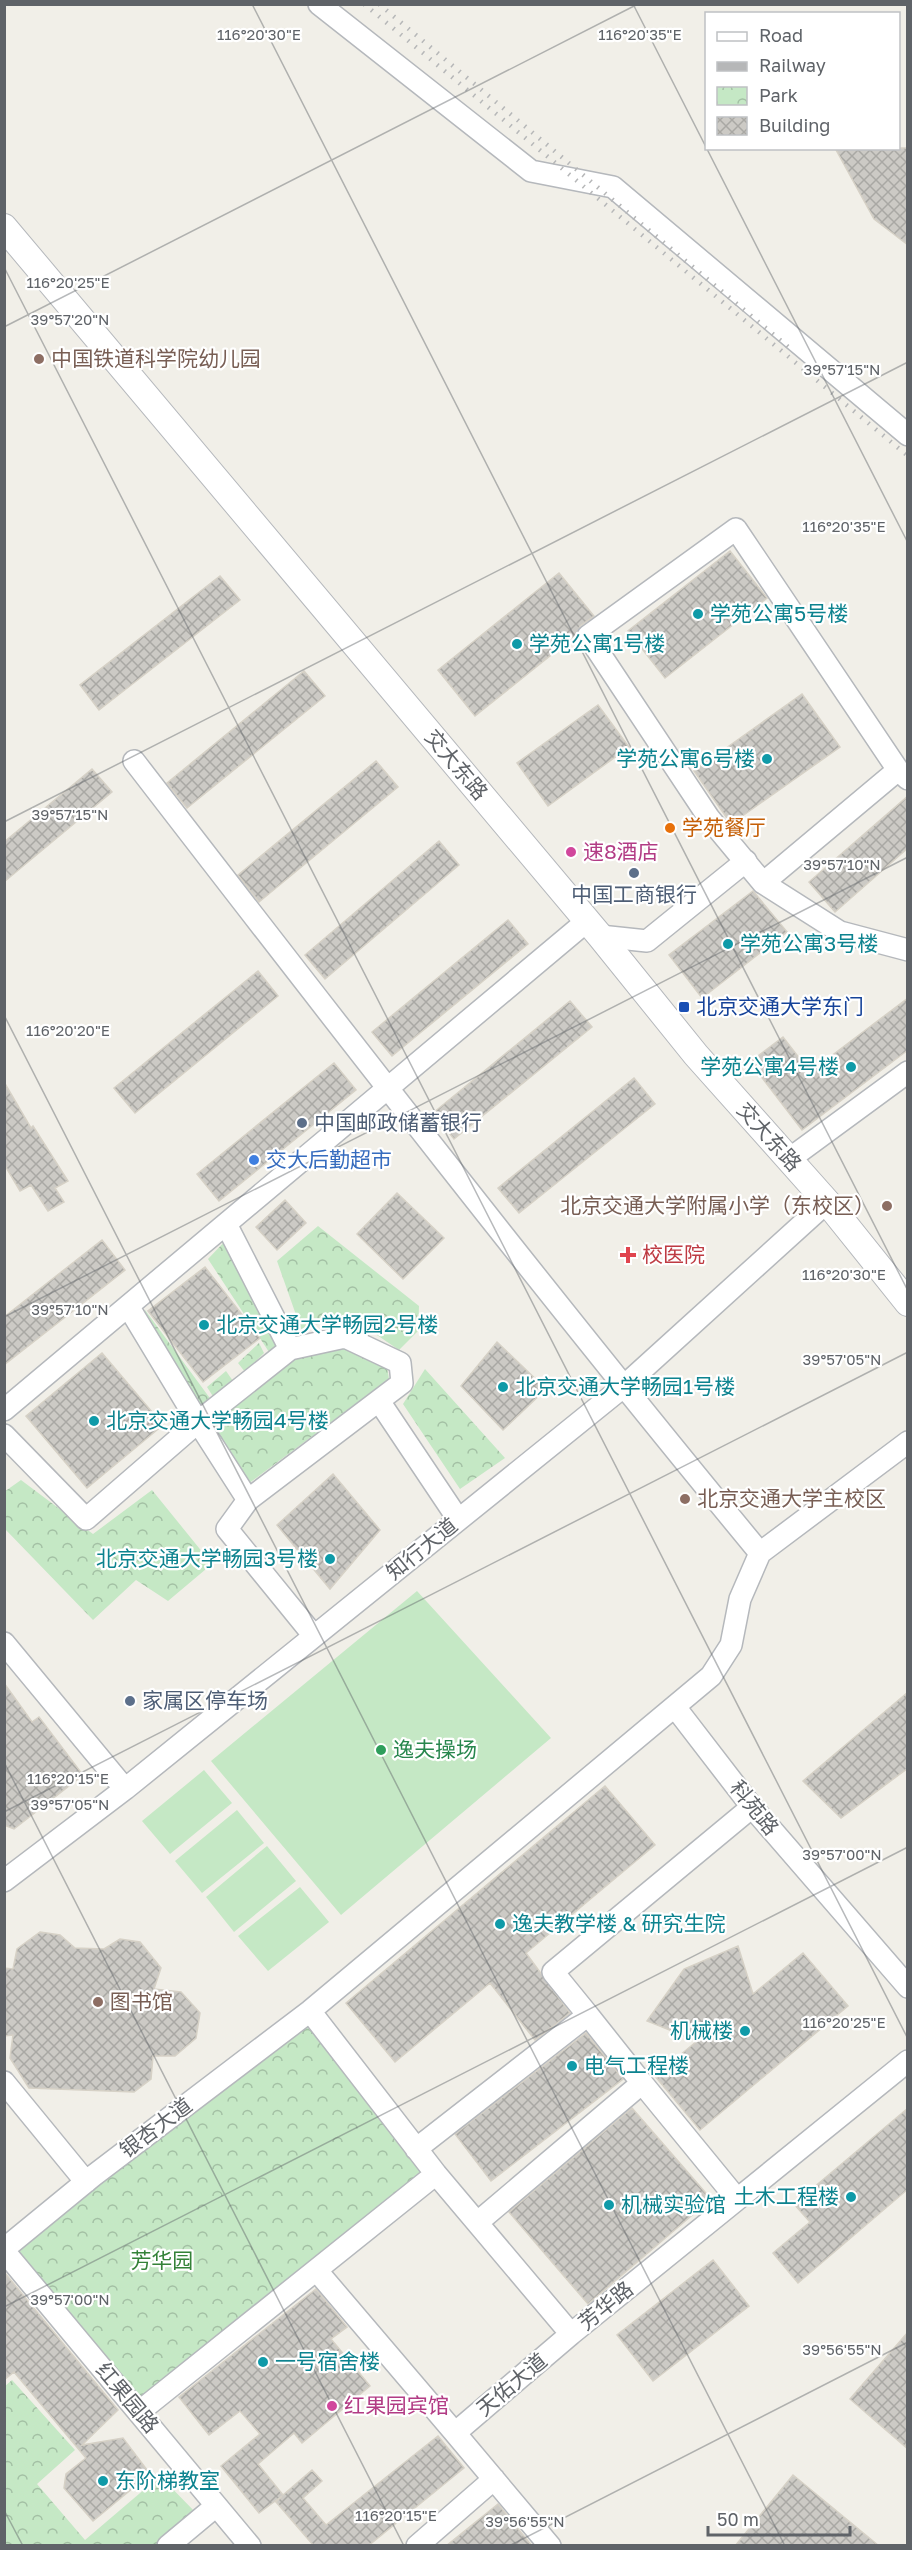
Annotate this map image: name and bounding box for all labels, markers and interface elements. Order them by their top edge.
legend [705,12,900,150]
text: Road [759,24,803,46]
text: 116°20'30"E [217,25,301,43]
text: 116°20'35"E [598,25,682,43]
text: Railway [759,54,826,76]
text: Park [759,84,798,106]
text: Building [759,114,830,136]
text: 116°20'25"E [26,273,110,291]
text: 39°57'20"N [31,310,109,328]
place label: 中国铁道科学院幼儿园 [51,345,261,371]
marker: 中国铁道科学院幼儿园 [32,352,46,366]
text: 39°57'15"N [804,360,880,378]
text: 116°20'35"E [802,517,886,535]
place label: 学苑公寓5号楼 [710,600,848,626]
marker: 学苑公寓5号楼 [691,607,705,621]
place label: 学苑公寓1号楼 [529,630,665,656]
marker: 学苑公寓1号楼 [510,637,524,651]
street label: 交大东路 [420,724,494,805]
place label: 学苑公寓6号楼 [616,745,755,771]
marker: 学苑公寓6号楼 [760,752,774,766]
text: 39°57'15"N [32,805,108,823]
place label: 学苑餐厅 [682,814,766,840]
marker: 学苑餐厅 [663,821,677,835]
place label: 速8酒店 [583,838,659,864]
marker: 速8酒店 [564,845,578,859]
text: 39°57'10"N [803,855,881,873]
marker: 中国工商银行 [627,866,641,880]
place label: 中国工商银行 [571,881,697,907]
place label: 学苑公寓3号楼 [740,930,878,956]
marker: 学苑公寓3号楼 [721,937,735,951]
place label: 北京交通大学东门 [696,993,864,1019]
marker: 北京交通大学东门 [677,1000,691,1014]
text: 116°20'20"E [26,1021,110,1039]
place label: 学苑公寓4号楼 [700,1053,839,1079]
marker: 学苑公寓4号楼 [844,1060,858,1074]
street label: 交大东路 [732,1096,808,1176]
place label: 中国邮政储蓄银行 [314,1109,482,1135]
marker: 中国邮政储蓄银行 [295,1116,309,1130]
place label: 交大后勤超市 [266,1146,392,1172]
marker: 交大后勤超市 [247,1153,261,1167]
place label: 北京交通大学附属小学（东校区） [560,1192,875,1218]
marker: 北京交通大学附属小学（东校区） [880,1199,894,1213]
place label: 校医院 [642,1241,705,1267]
marker: 校医院 [619,1246,637,1264]
text: 116°20'30"E [802,1265,886,1283]
text: 39°57'10"N [31,1300,109,1318]
place label: 北京交通大学畅园2号楼 [216,1311,438,1337]
marker: 北京交通大学畅园2号楼 [197,1318,211,1332]
text: 39°57'05"N [803,1350,881,1368]
place label: 北京交通大学畅园1号楼 [515,1373,735,1399]
marker: 北京交通大学畅园1号楼 [496,1380,510,1394]
place label: 北京交通大学畅园4号楼 [106,1407,329,1433]
marker: 北京交通大学畅园4号楼 [87,1414,101,1428]
place label: 北京交通大学主校区 [697,1485,886,1511]
marker: 北京交通大学主校区 [678,1492,692,1506]
street label: 知行大道 [381,1512,462,1585]
place label: 北京交通大学畅园3号楼 [96,1545,318,1571]
marker: 北京交通大学畅园3号楼 [323,1552,337,1566]
place label: 家属区停车场 [142,1687,268,1713]
marker: 家属区停车场 [123,1694,137,1708]
place label: 逸夫操场 [393,1736,477,1762]
marker: 逸夫操场 [374,1743,388,1757]
text: 116°20'15"E [27,1769,109,1787]
street label: 科苑路 [725,1775,785,1840]
text: 39°57'05"N [31,1795,109,1813]
text: 39°57'00"N [802,1845,882,1863]
place label: 逸夫教学楼 & 研究生院 [512,1910,726,1936]
marker: 逸夫教学楼 & 研究生院 [493,1917,507,1931]
place label: 图书馆 [110,1988,173,2014]
marker: 图书馆 [91,1995,105,2009]
text: 116°20'25"E [802,2013,886,2031]
place label: 机械楼 [670,2017,733,2043]
marker: 机械楼 [738,2024,752,2038]
place label: 电气工程楼 [584,2052,689,2078]
marker: 电气工程楼 [565,2059,579,2073]
street label: 银杏大道 [114,2092,197,2163]
place label: 土木工程楼 [734,2183,839,2209]
marker: 土木工程楼 [844,2190,858,2204]
place label: 机械实验馆 [621,2191,726,2217]
marker: 机械实验馆 [602,2198,616,2212]
park label: 芳华园 [131,2247,194,2273]
street label: 芳华路 [573,2275,638,2335]
text: 39°57'00"N [30,2290,110,2308]
text: 39°56'55"N [802,2340,882,2358]
street label: 天佑大道 [471,2347,552,2421]
place label: 一号宿舍楼 [275,2348,380,2374]
marker: 一号宿舍楼 [256,2355,270,2369]
street label: 红果园路 [91,2357,165,2438]
place label: 红果园宾馆 [344,2392,449,2418]
marker: 红果园宾馆 [325,2399,339,2413]
place label: 东阶梯教室 [115,2467,220,2493]
marker: 东阶梯教室 [96,2474,110,2488]
scale bar [708,2499,850,2537]
text: 116°20'15"E [355,2506,437,2524]
text: 50 m [717,2508,759,2530]
text: 39°56'55"N [485,2512,565,2530]

